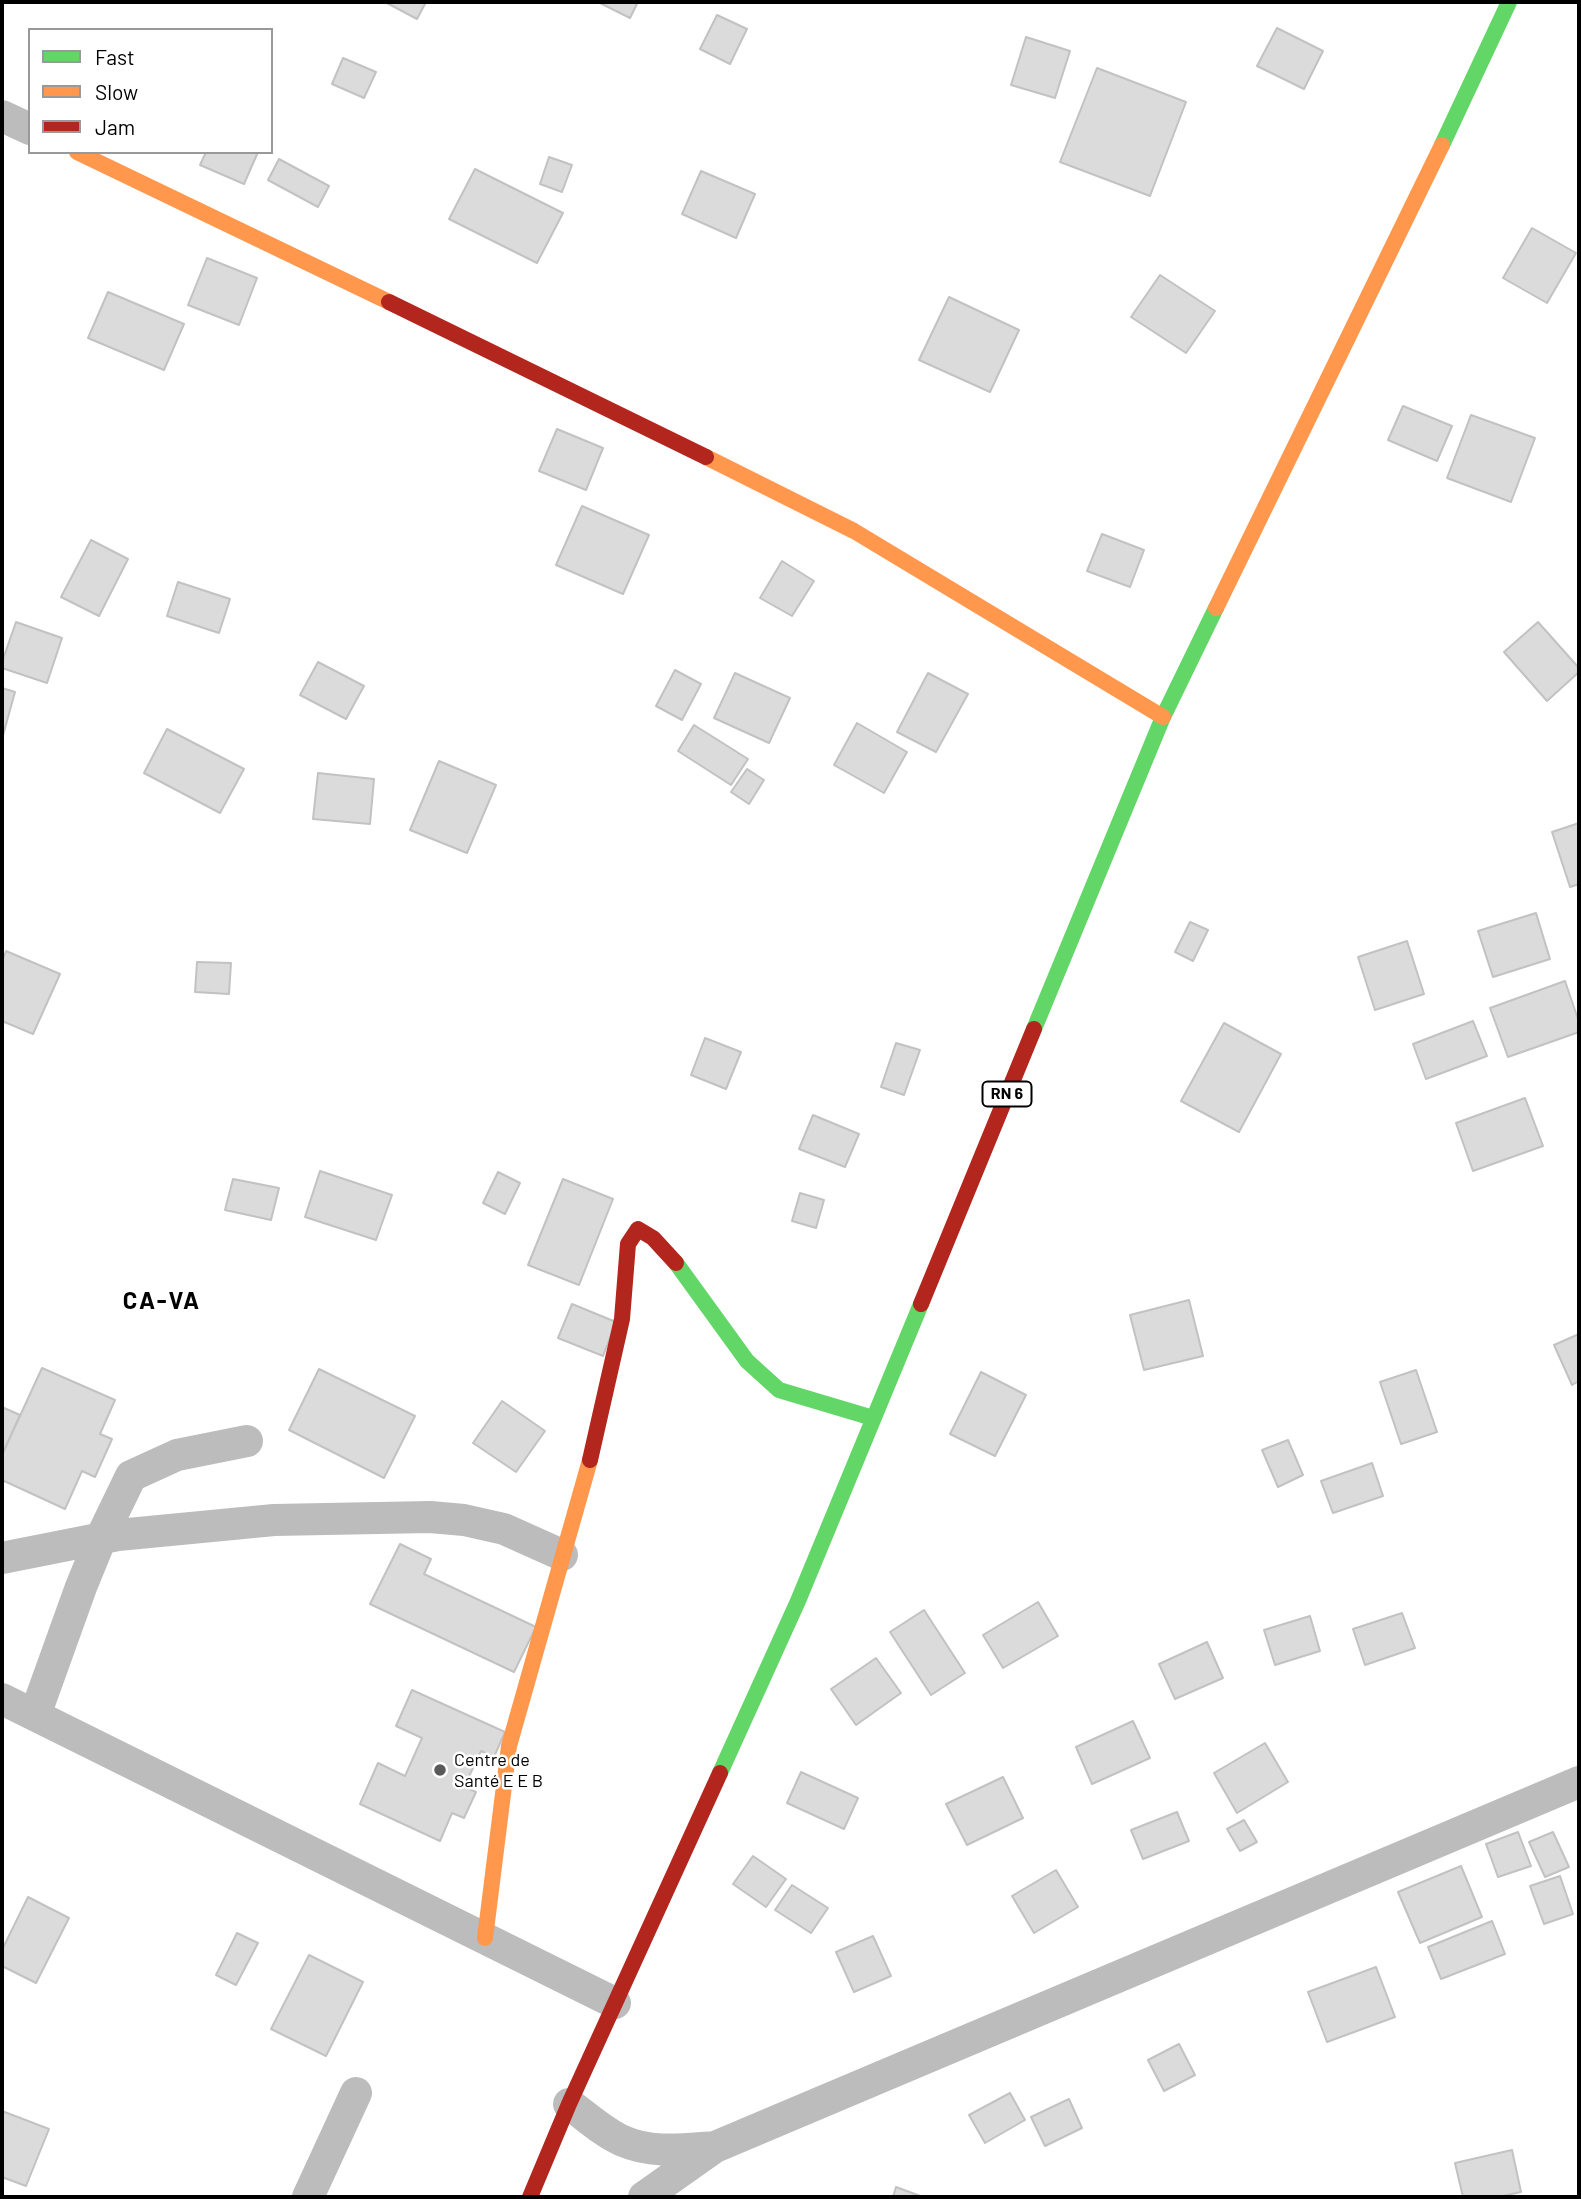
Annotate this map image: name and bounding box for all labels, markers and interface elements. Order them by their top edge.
legend [28,28,273,154]
text: Fast [95,44,135,69]
text: Slow [95,79,138,104]
text: Jam [95,114,135,139]
road number: RN 6 [982,1082,1032,1106]
district label: CA-VA [123,1287,201,1315]
place label: Centre de Santé E E B [454,1749,543,1792]
marker: Centre de Santé E E B [432,1762,448,1778]

